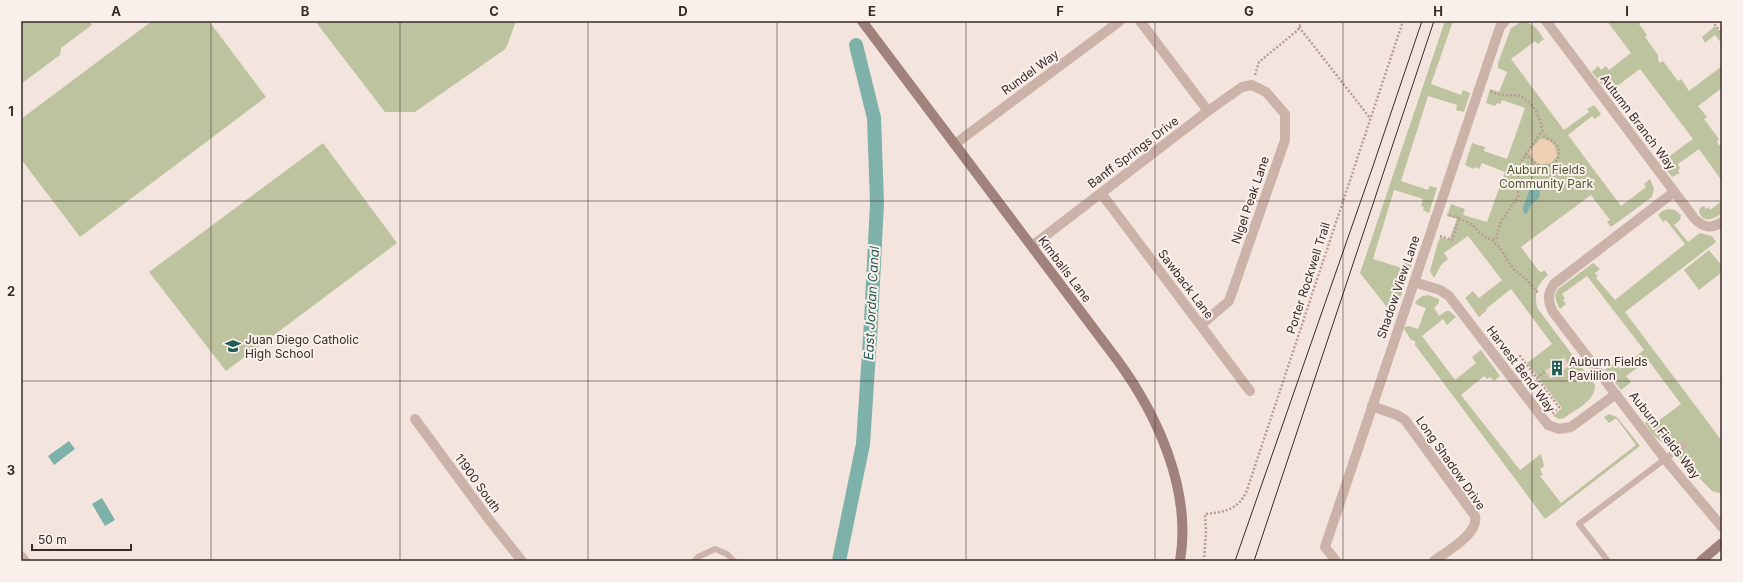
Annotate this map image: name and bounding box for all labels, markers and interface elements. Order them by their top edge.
text: A [111,3,121,19]
text: B [301,3,310,19]
text: C [489,3,499,19]
text: D [678,3,688,19]
text: E [868,3,876,19]
text: F [1056,3,1064,19]
text: G [1244,3,1254,19]
text: H [1433,3,1443,19]
text: I [1625,3,1629,19]
street label: Rundel Way [998,46,1062,98]
street label: Autumn Branch Way [1597,71,1679,173]
text: 1 [8,103,14,119]
street label: Banff Springs Drive [1085,113,1181,191]
street label: Nigel Peak Lane [1228,154,1272,246]
park label: Auburn Fields Community Park [1499,162,1593,191]
street label: Porter Rockwell Trail [1283,220,1333,336]
street label: Kimballs Lane [1035,233,1095,305]
street label: Shadow View Lane [1373,234,1423,340]
water label: East Jordan Canal [860,245,882,360]
street label: Sawback Lane [1155,246,1217,322]
text: 2 [7,283,15,299]
street label: Harvest Bend Way [1484,323,1559,416]
place label: Juan Diego Catholic High School [245,332,359,361]
school or university icon: Juan Diego Catholic High School [224,337,242,355]
place label: Auburn Fields Paviilion [1569,354,1648,383]
building icon: Auburn Fields Paviilion [1548,359,1566,377]
street label: Auburn Fields Way [1626,388,1704,482]
street label: Long Shadow Drive [1413,413,1489,513]
street label: 11900 South [452,451,504,515]
text: 3 [7,462,15,478]
scale bar [32,526,131,552]
text: 50 m [38,532,67,547]

